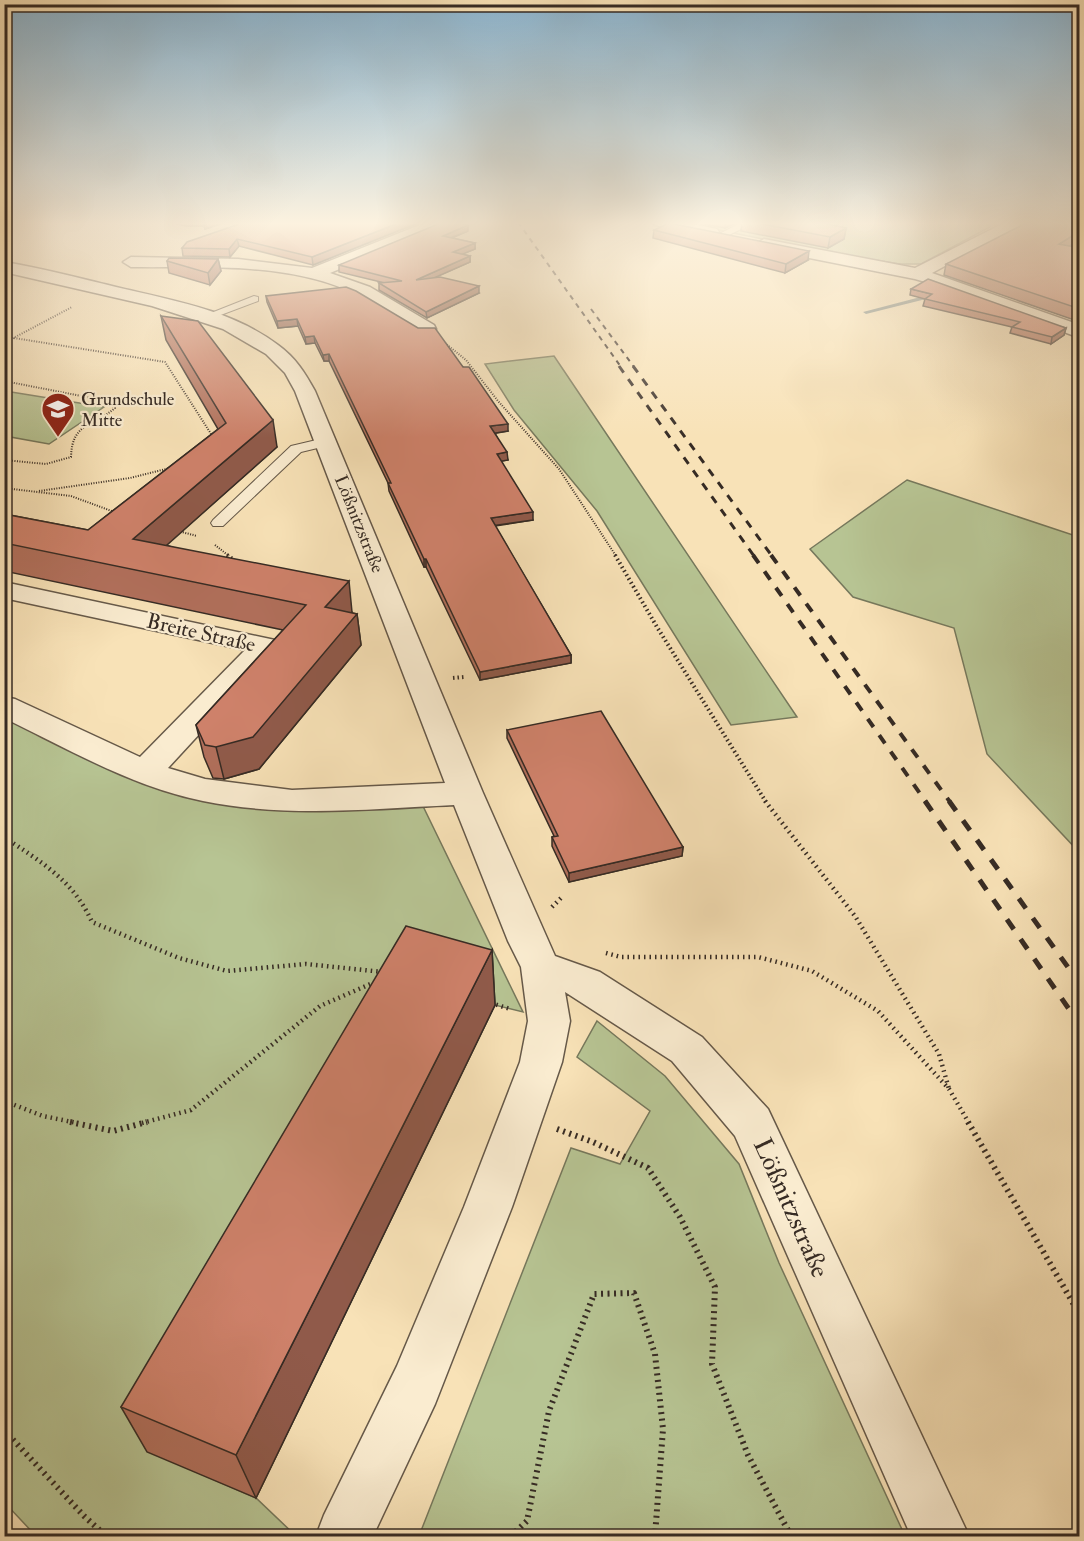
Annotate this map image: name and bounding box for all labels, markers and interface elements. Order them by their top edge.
place label: Grundschule Mitte [81,388,175,432]
school or university icon: Grundschule Mitte [40,391,76,438]
street label: Lößnitzstraße [329,472,389,577]
street label: Breite Straße [144,607,258,659]
street label: Lößnitzstraße [746,1133,836,1283]

